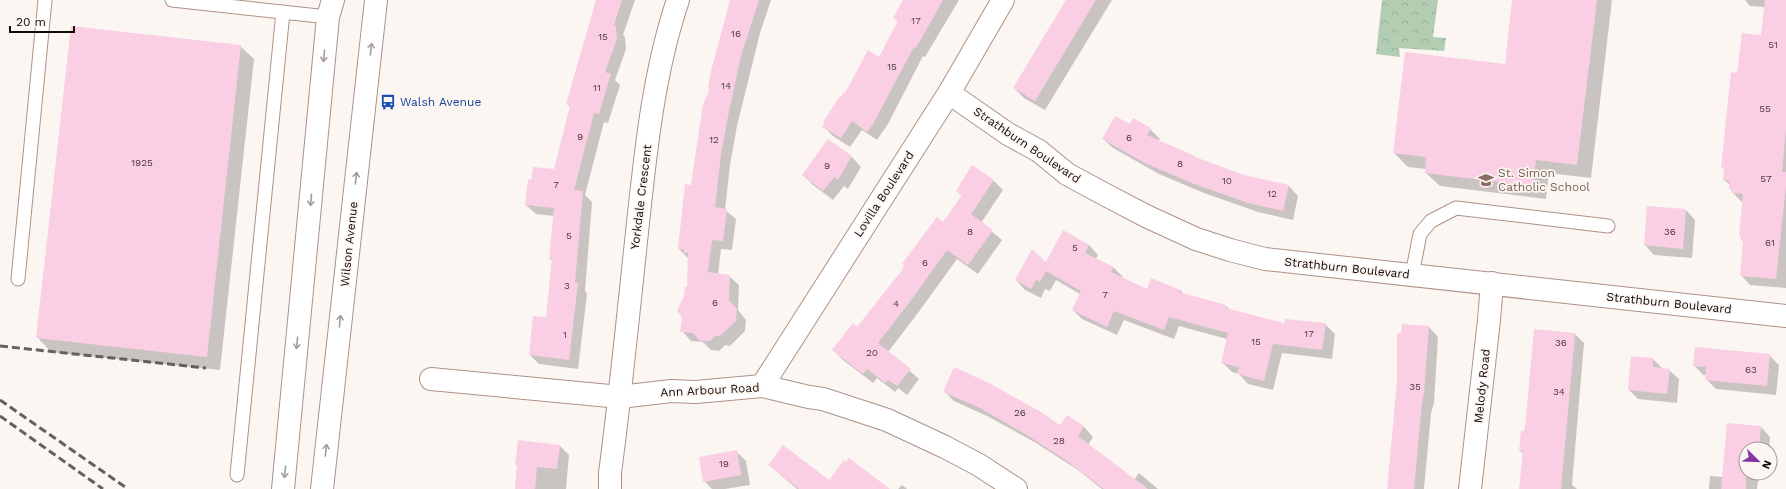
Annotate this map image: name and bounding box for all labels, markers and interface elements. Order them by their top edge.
scale bar [10,8,74,34]
text: 20 m [16,15,46,29]
house number: 17 [911,15,921,26]
house number: 16 [731,28,741,39]
house number: 15 [598,31,608,42]
house number: 51 [1768,39,1778,50]
one-way arrow [367,43,374,56]
one-way arrow [321,49,328,62]
house number: 15 [887,61,897,72]
house number: 14 [721,80,731,91]
house number: 11 [593,82,601,93]
bus stop icon: Walsh Avenue [379,93,397,111]
place label: Walsh Avenue [400,95,481,109]
house number: 55 [1759,103,1771,114]
street label: Strathburn Boulevard [971,104,1083,186]
house number: 9 [577,131,583,142]
house number: 6 [1126,132,1132,143]
house number: 12 [709,134,719,145]
street label: Yorkdale Crescent [628,144,654,250]
street label: Lovilla Boulevard [851,148,917,240]
house number: 1925 [131,157,153,168]
house number: 8 [1177,158,1183,169]
house number: 9 [824,160,830,171]
place label: St. Simon Catholic School [1498,166,1590,194]
school or university icon: St. Simon Catholic School [1477,171,1495,189]
one-way arrow [352,172,360,185]
house number: 57 [1760,173,1772,184]
house number: 10 [1222,175,1232,186]
house number: 7 [553,179,559,190]
house number: 12 [1267,188,1277,199]
one-way arrow [307,193,315,206]
street label: Wilson Avenue [338,201,360,287]
house number: 8 [967,226,973,237]
house number: 36 [1664,226,1676,237]
house number: 5 [566,230,572,241]
house number: 61 [1765,237,1775,248]
house number: 5 [1072,242,1078,253]
street label: Strathburn Boulevard [1284,254,1410,282]
house number: 6 [922,257,928,268]
house number: 3 [564,280,570,291]
house number: 7 [1102,289,1108,300]
street label: Strathburn Boulevard [1606,289,1732,317]
house number: 6 [712,297,718,308]
house number: 4 [893,298,899,309]
one-way arrow [336,315,344,328]
house number: 17 [1304,328,1314,339]
house number: 1 [563,329,567,340]
one-way arrow [293,336,301,349]
house number: 15 [1251,336,1261,347]
house number: 36 [1555,337,1567,348]
house number: 20 [866,347,878,358]
street label: Melody Road [1471,348,1493,424]
house number: 63 [1745,364,1757,375]
street label: Ann Arbour Road [660,380,760,400]
house number: 35 [1409,381,1421,392]
house number: 34 [1553,386,1565,397]
house number: 26 [1014,407,1026,418]
house number: 28 [1053,435,1065,446]
north arrow [1738,441,1778,481]
one-way arrow [322,444,330,457]
house number: 19 [719,458,729,469]
text: N [1759,458,1774,471]
one-way arrow [281,465,288,478]

